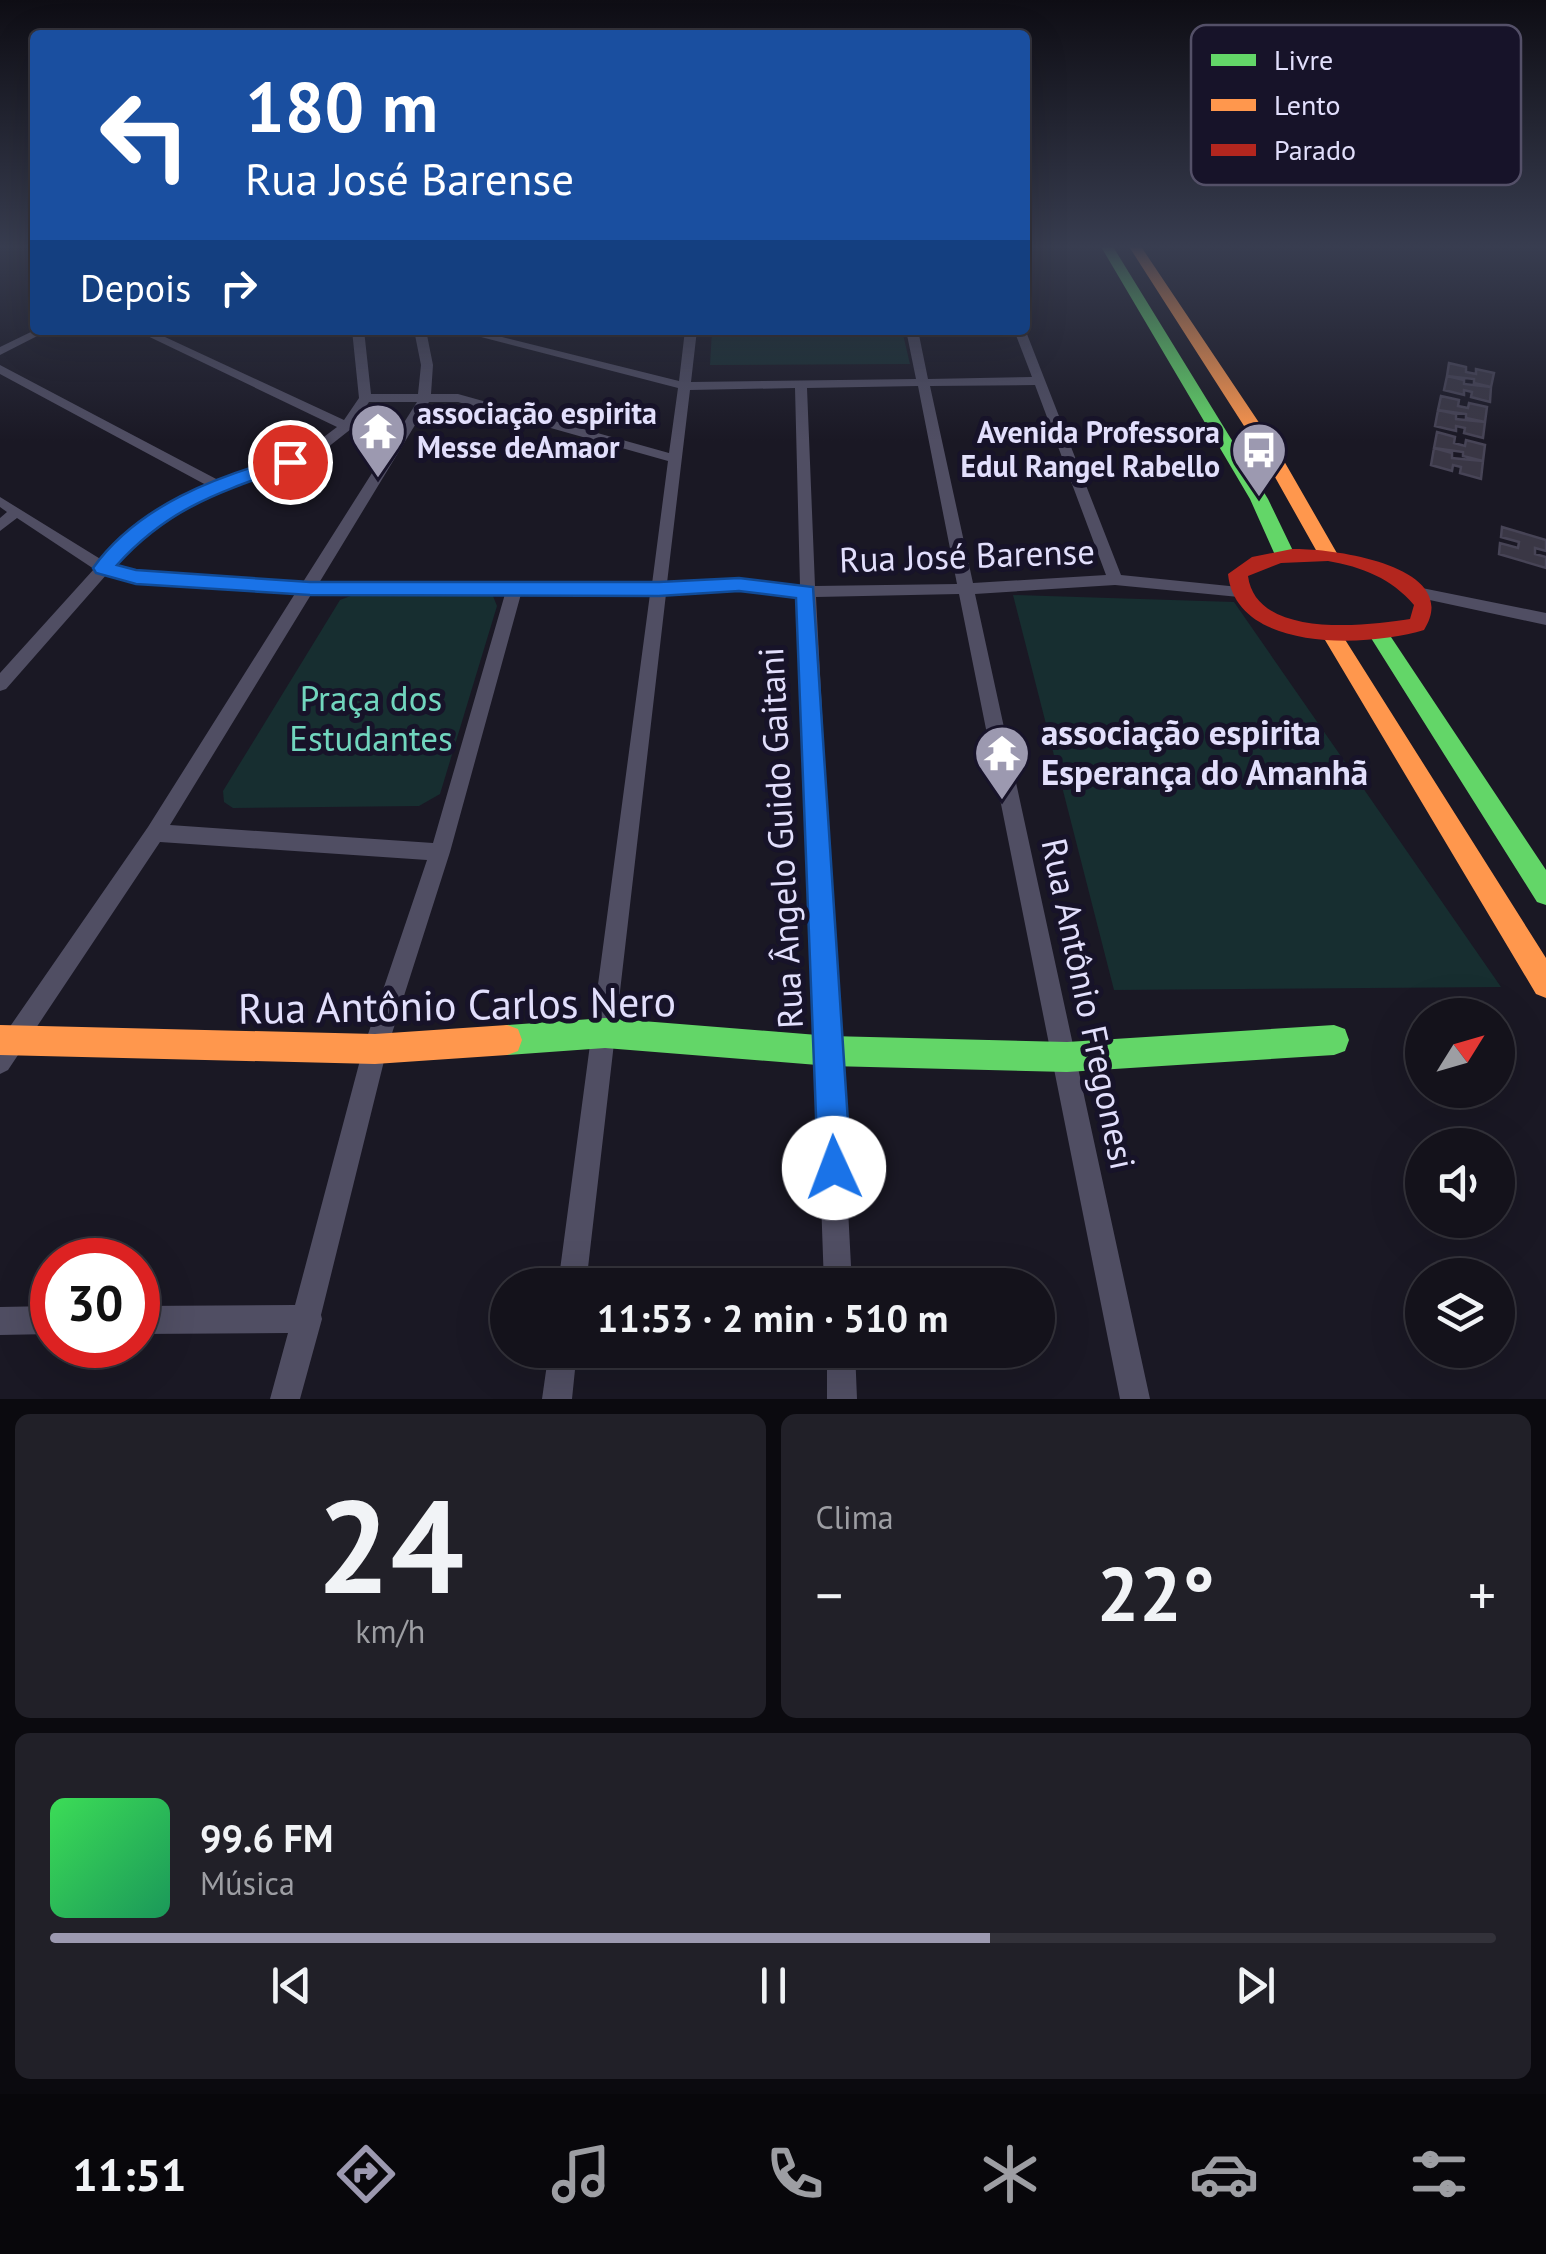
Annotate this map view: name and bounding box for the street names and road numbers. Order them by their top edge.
street label: Rua José Barense [838,528,1096,582]
street label: Rua Ângelo Guido Gaitani [747,646,813,1030]
street label: Rua Antônio Fregonesi [1031,834,1147,1174]
street label: Rua Antônio Carlos Nero [237,973,677,1036]

